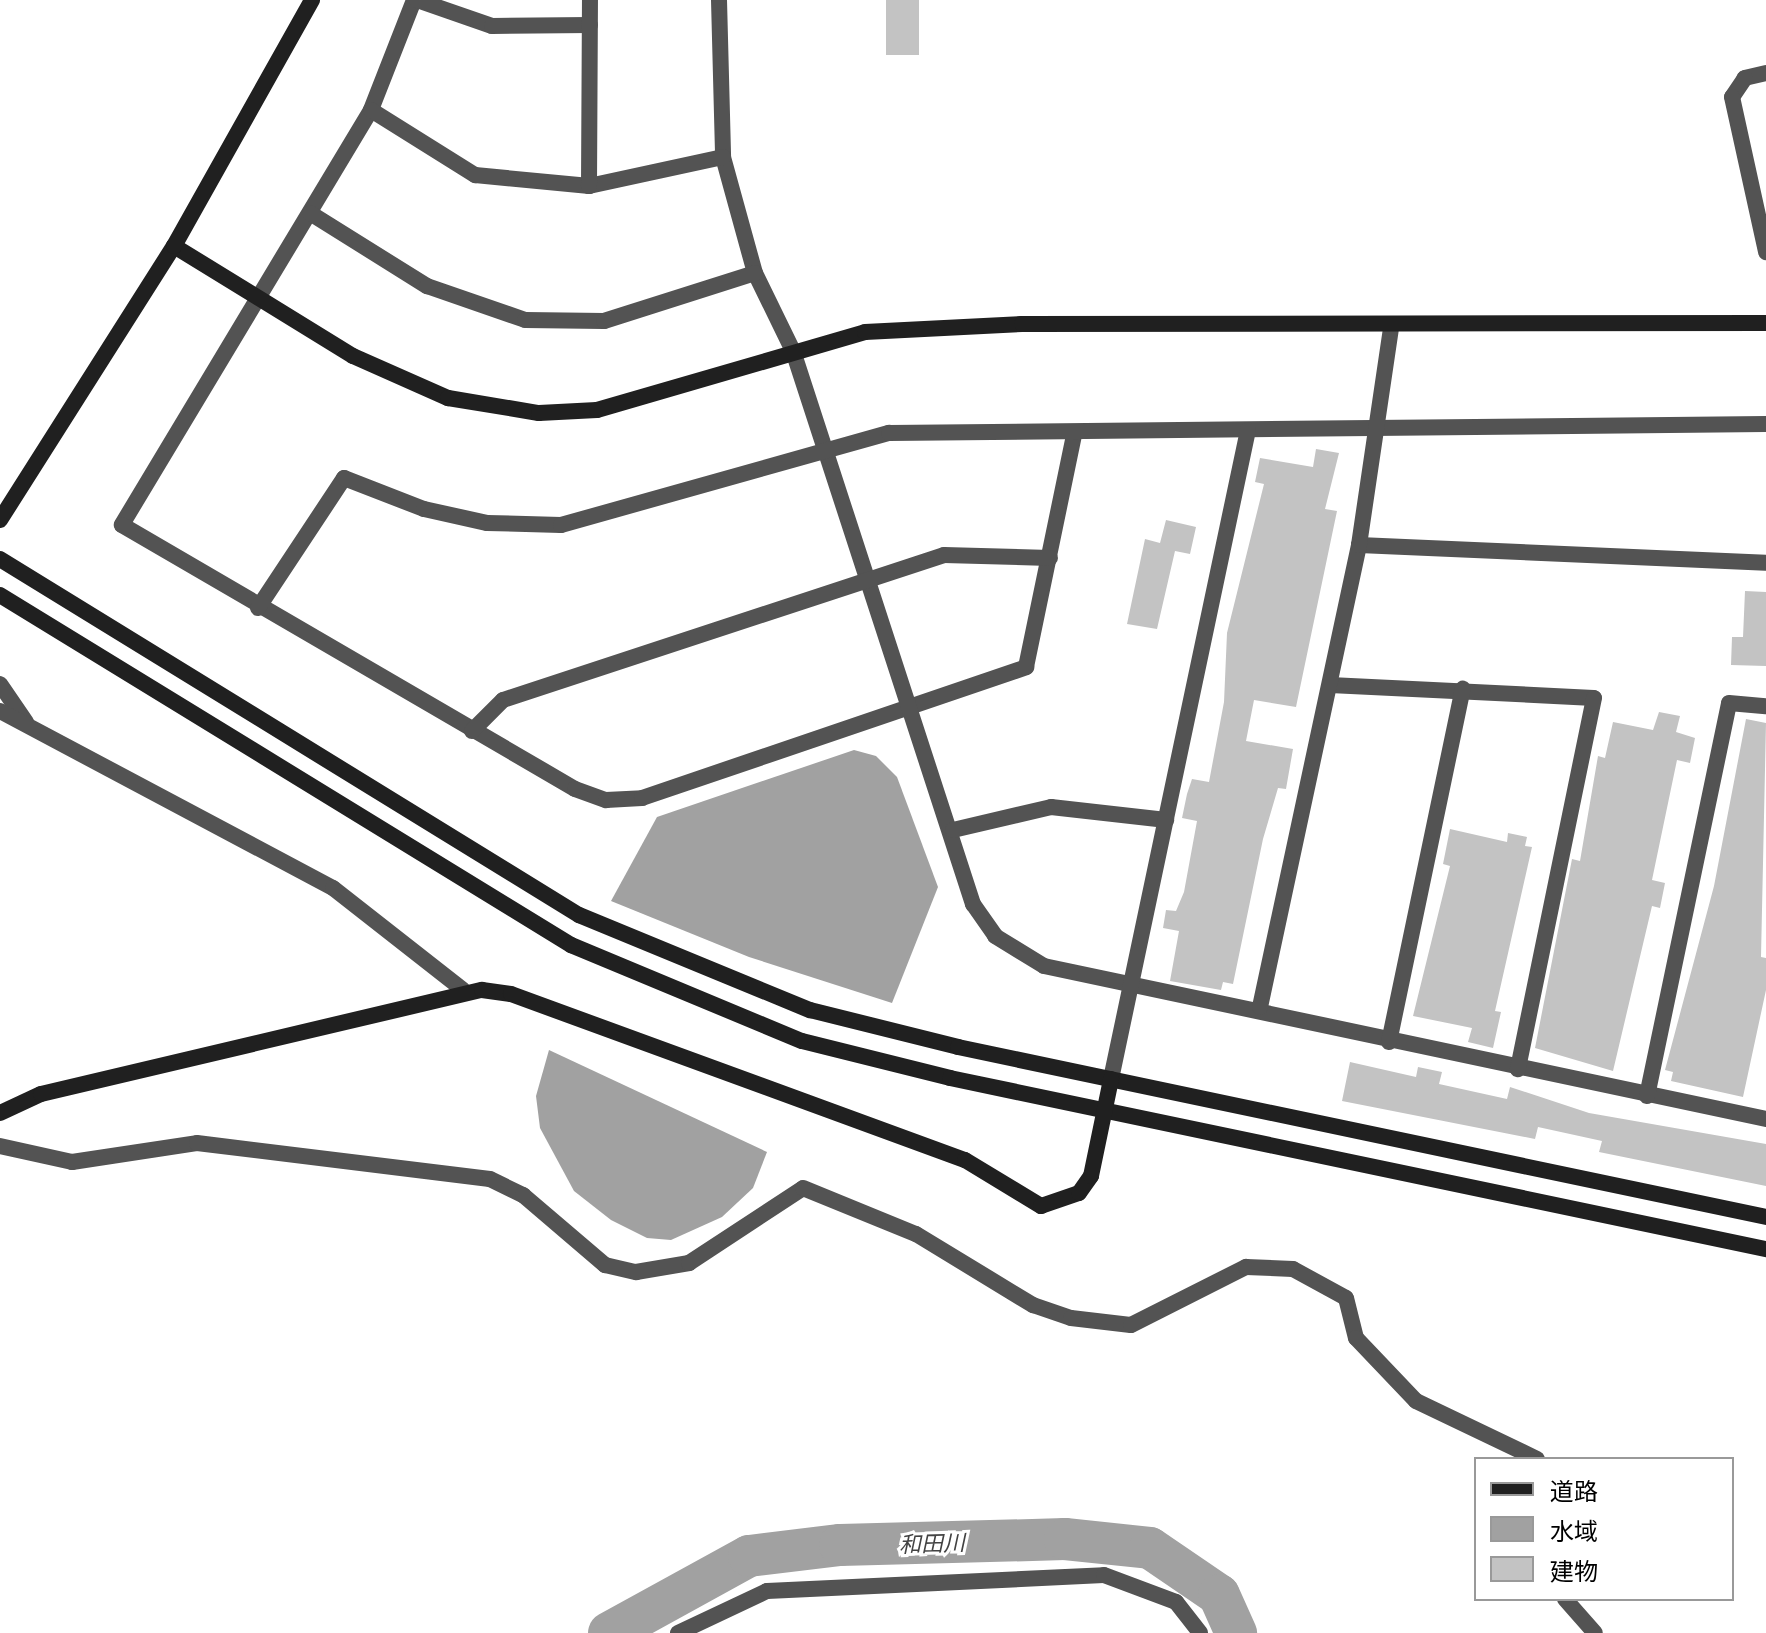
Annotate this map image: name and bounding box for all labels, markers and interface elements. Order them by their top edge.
legend [1474,1457,1734,1601]
text: 道路 [1550,1475,1598,1507]
text: 水域 [1550,1515,1598,1547]
water label: 和田川 [899,1529,965,1557]
text: 建物 [1550,1555,1598,1587]

